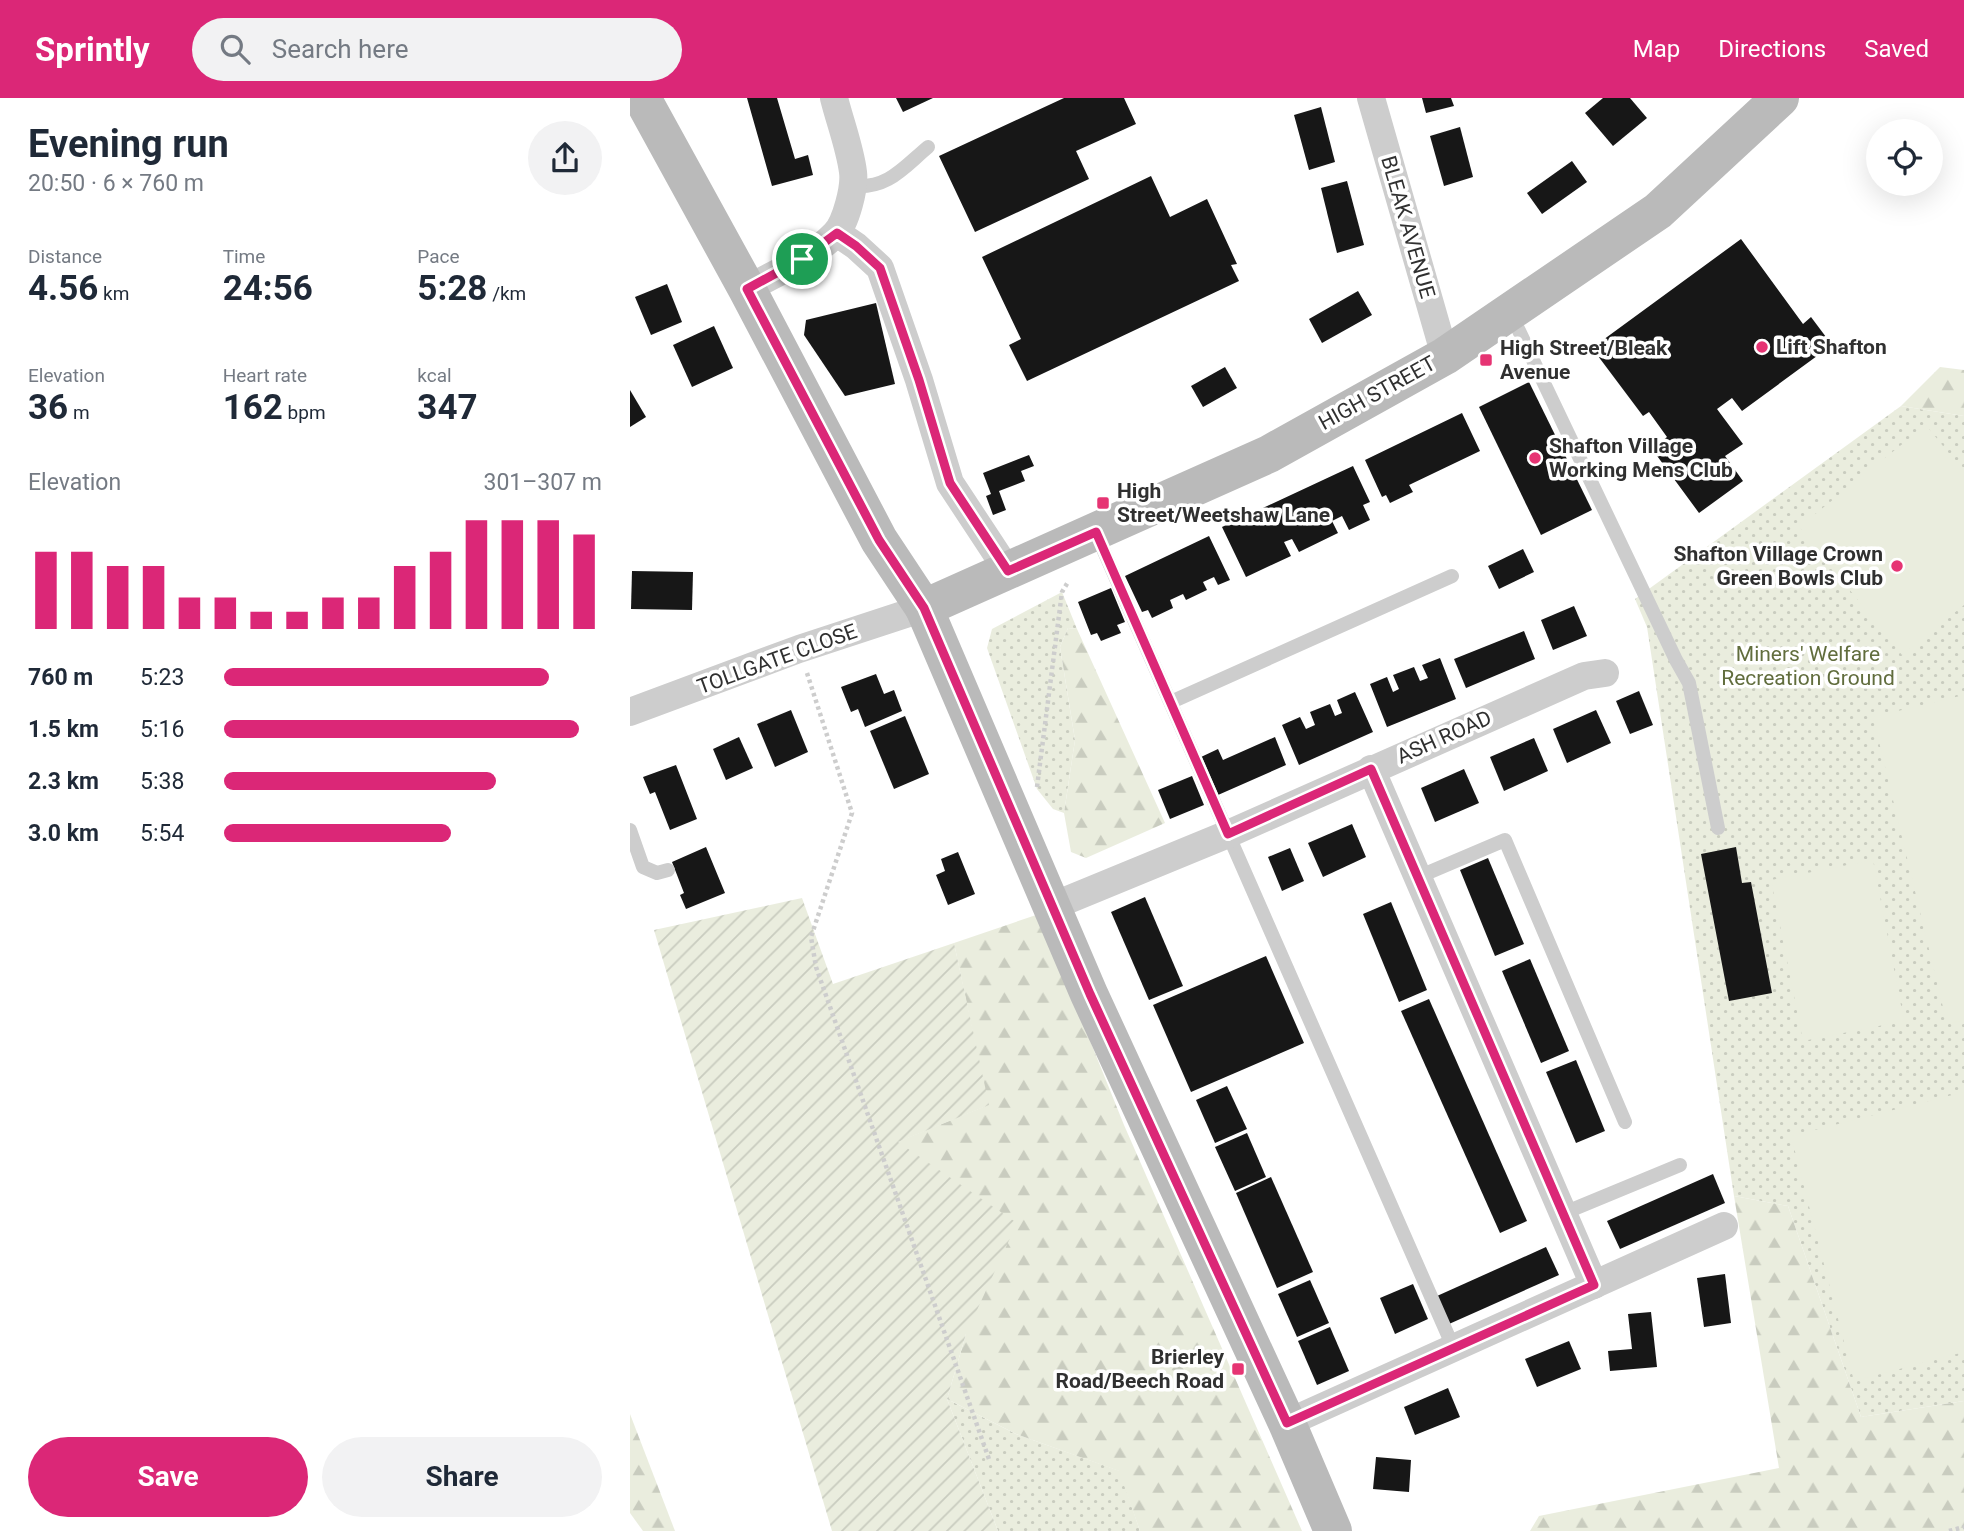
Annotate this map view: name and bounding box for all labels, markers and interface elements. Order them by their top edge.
search box [192,18,682,81]
text: Sprintly [35,30,150,69]
icon: search [216,30,254,68]
text: Search here [272,34,409,64]
text: Map [1633,35,1680,63]
text: Directions [1718,35,1826,63]
text: Saved [1864,35,1929,63]
map controls [1866,119,1943,196]
button: locate [1866,119,1943,196]
button: share [528,121,602,195]
text: Evening run [28,122,229,166]
street label: BLEAK AVENUE [1376,153,1440,301]
text: 20:50 · 6 × 760 m [28,170,204,197]
pin [772,229,832,289]
icon: arrive [783,240,821,278]
text: Distance [28,245,102,268]
text: Time [223,245,265,268]
text: Pace [417,245,460,268]
text: 4.56 [28,268,98,309]
text: 24:56 [223,268,313,309]
text: 5:28 [417,268,487,309]
text: km [98,282,129,305]
text: /km [487,282,526,305]
place label: Lift Shafton [1776,335,1887,359]
place label: High Street/Bleak Avenue [1500,336,1668,384]
marker: Lift Shafton [1754,339,1770,355]
street label: HIGH STREET [1314,351,1440,435]
marker: High Street/Bleak Avenue [1478,352,1494,368]
text: Elevation [28,364,105,387]
text: Heart rate [223,364,307,387]
text: kcal [417,364,452,387]
text: 36 [28,387,68,428]
text: 162 [223,387,283,428]
text: 347 [417,387,478,428]
text: m [68,401,90,424]
text: bpm [283,401,326,424]
place label: Shafton Village Working Mens Club [1549,434,1733,482]
marker: Shafton Village Working Mens Club [1527,450,1543,466]
text: Elevation [28,469,121,496]
text: 301–307 m [483,469,602,496]
place label: High Street/Weetshaw Lane [1117,479,1330,527]
marker: High Street/Weetshaw Lane [1095,495,1111,511]
place label: Shafton Village Crown Green Bowls Club [1674,542,1883,590]
marker: Shafton Village Crown Green Bowls Club [1889,558,1905,574]
street label: TOLLGATE CLOSE [694,619,860,699]
park label: Miners' Welfare Recreation Ground [1721,642,1895,690]
text: 760 m [28,664,93,691]
text: 5:23 [140,664,184,691]
street label: ASH ROAD [1393,705,1495,769]
text: 1.5 km [28,716,99,743]
text: 5:16 [140,716,184,743]
text: 2.3 km [28,768,99,795]
text: 5:38 [140,768,184,795]
text: 3.0 km [28,820,99,847]
text: 5:54 [140,820,184,847]
place label: Brierley Road/Beech Road [1055,1345,1224,1393]
marker: Brierley Road/Beech Road [1230,1361,1246,1377]
button: Save [28,1437,308,1517]
button: Share [322,1437,602,1517]

